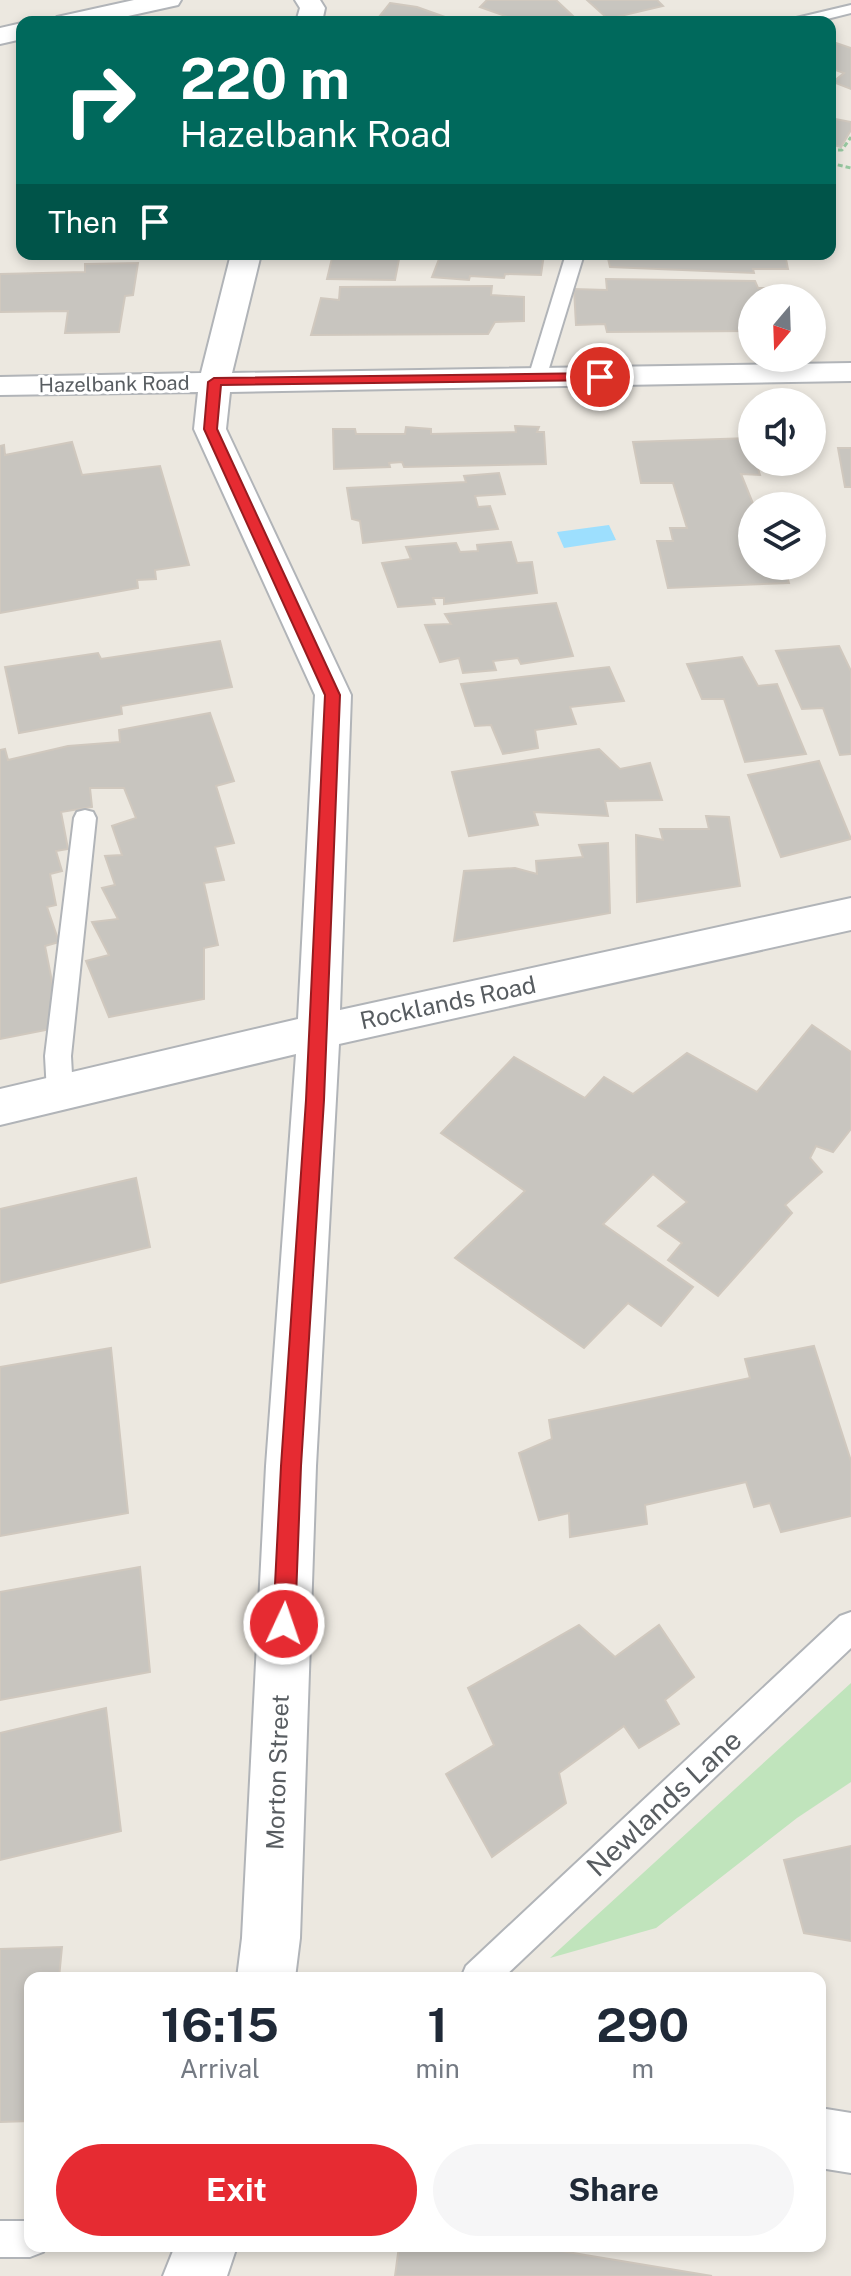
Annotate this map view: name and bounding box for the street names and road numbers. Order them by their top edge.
street label: Hazelbank Road [38,371,190,397]
street label: Rocklands Road [357,970,538,1034]
street label: Morton Street [260,1693,294,1850]
street label: Newlands Lane [580,1723,748,1883]

